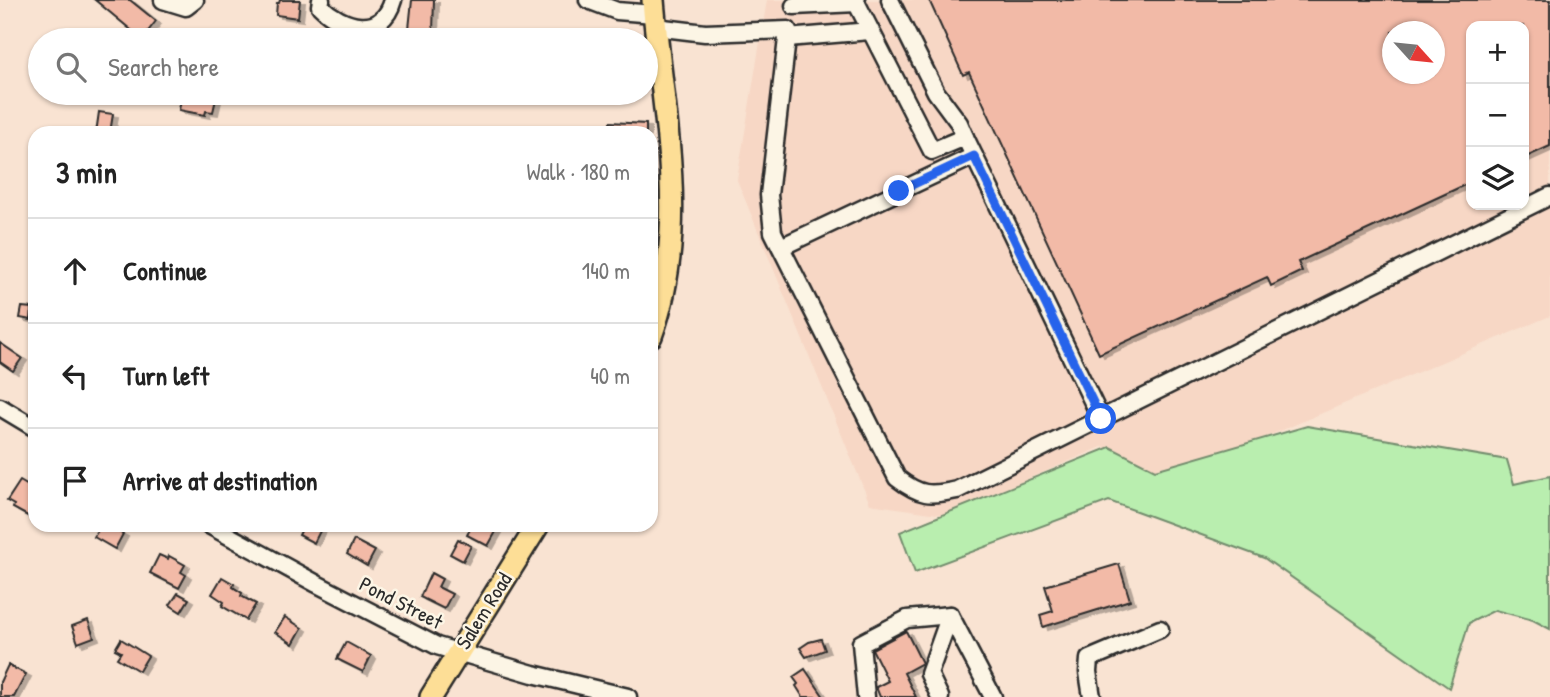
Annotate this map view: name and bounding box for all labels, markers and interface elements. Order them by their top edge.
north arrow [1382,21,1445,84]
map controls [1466,21,1529,210]
button: + [1466,21,1529,84]
search box [28,28,658,105]
icon: search [52,48,90,86]
text: Search here [108,49,219,84]
button: − [1466,84,1529,147]
button: layers [1466,147,1529,210]
text: 3 min [56,152,117,192]
text: Walk · 180 m [526,156,630,187]
route end [883,175,914,206]
icon: ahead [56,252,94,290]
text: Continue [123,253,207,288]
text: 140 m [582,255,630,286]
icon: left [56,357,94,395]
text: Turn left [123,358,209,393]
text: 40 m [590,360,630,391]
route start [1085,403,1116,434]
icon: arrive [56,462,94,500]
text: Arrive at destination [123,463,318,498]
street label: Salem Road [449,567,518,655]
street label: Pond Street [355,569,449,636]

